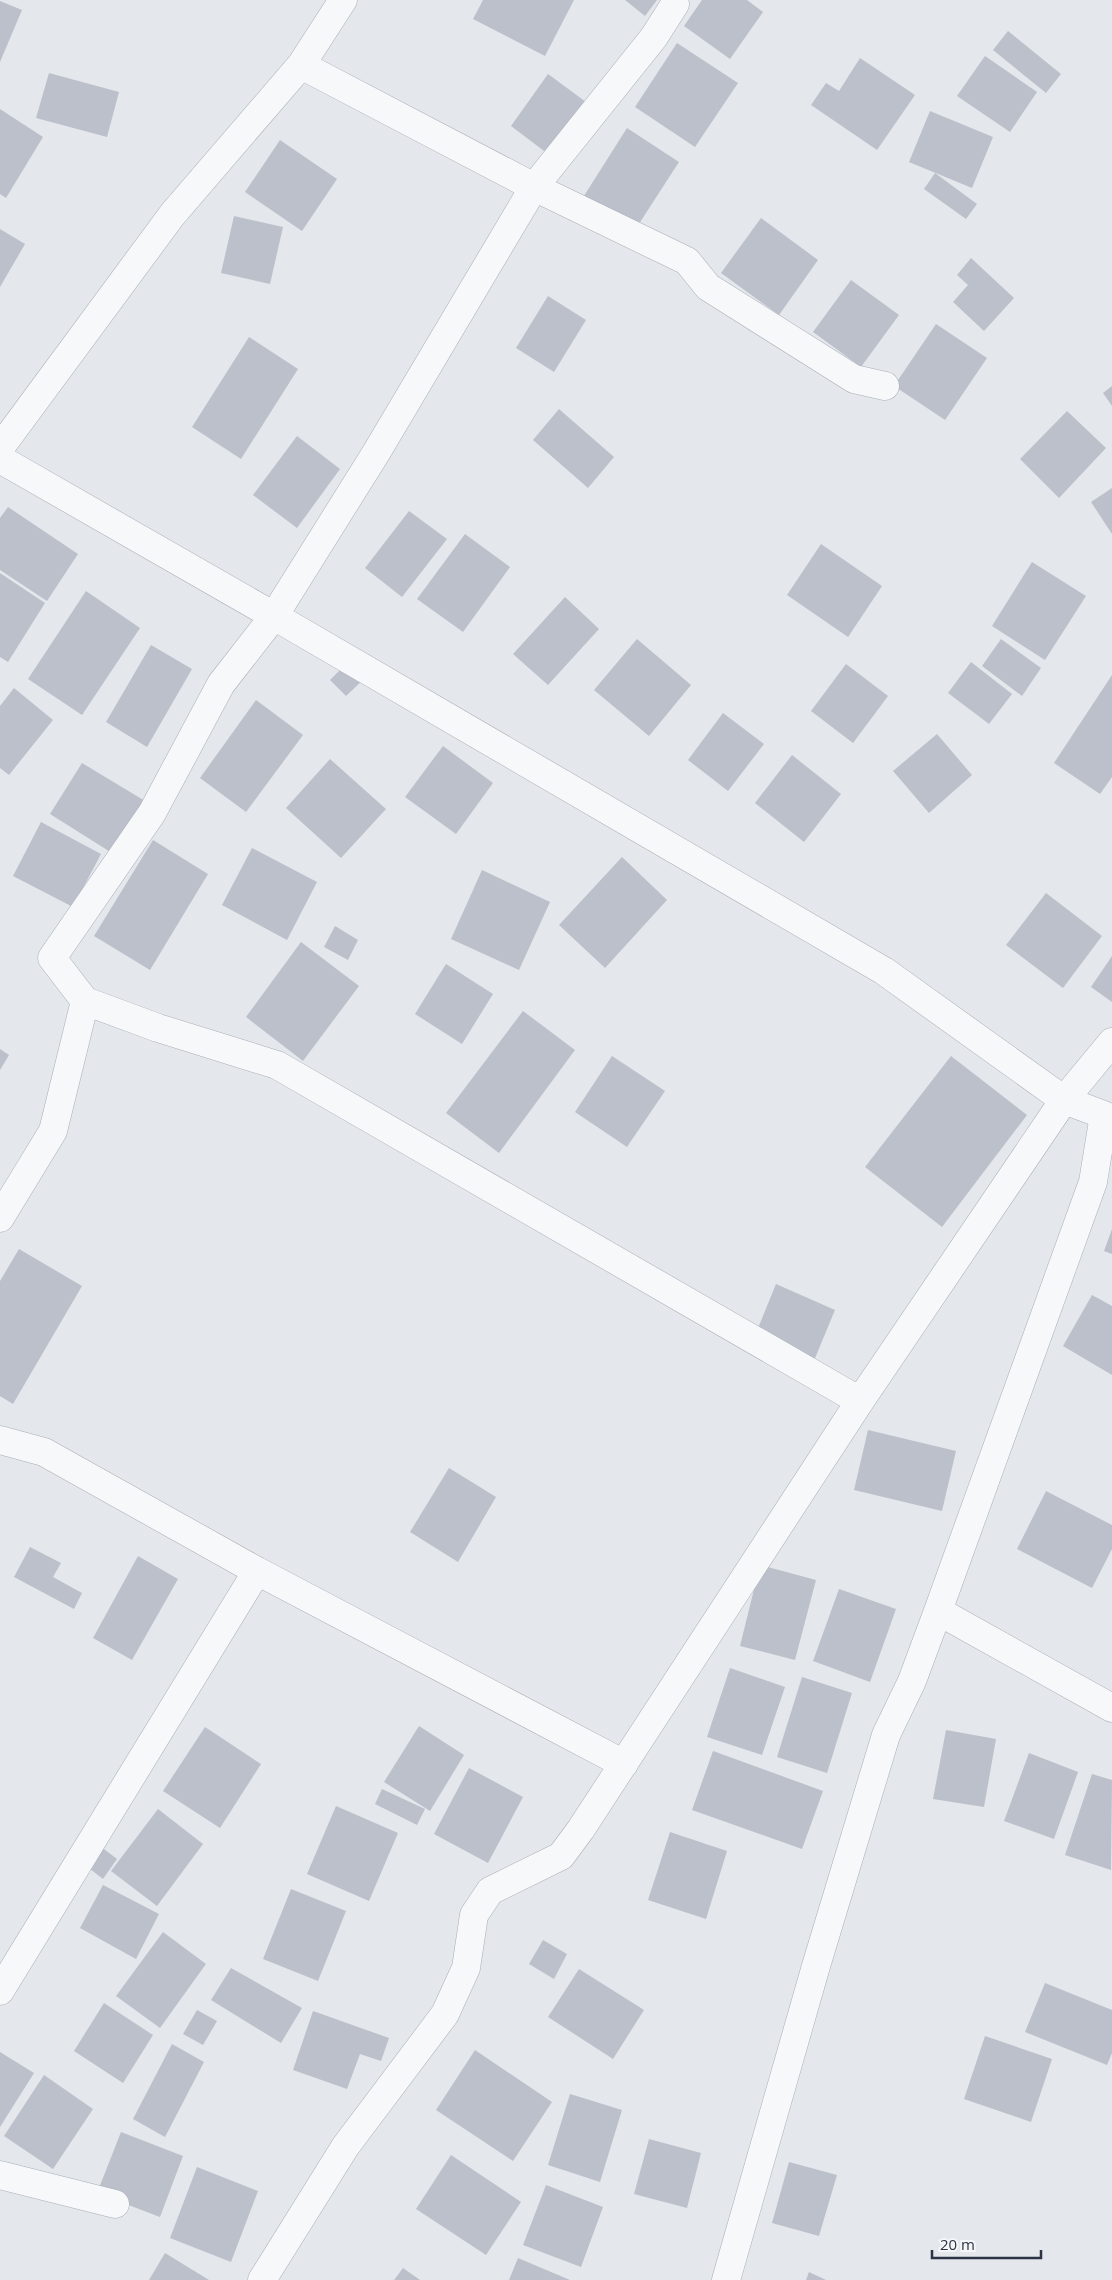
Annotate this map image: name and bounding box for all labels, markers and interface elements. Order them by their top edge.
scale bar [932,2228,1041,2260]
text: 20 m [940,2234,975,2254]

